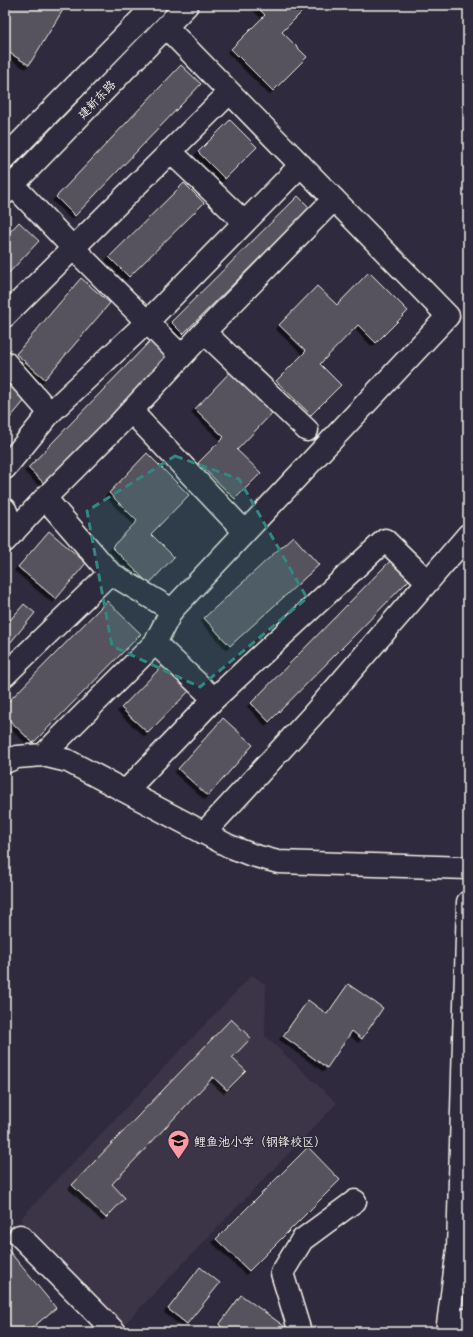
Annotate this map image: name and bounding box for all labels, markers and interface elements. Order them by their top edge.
street label: 建新东路 [73,75,119,123]
school or university icon: 鲤鱼池小学（钢锋校区） [166,1128,192,1161]
place label: 鲤鱼池小学（钢锋校区） [194,1132,326,1150]

